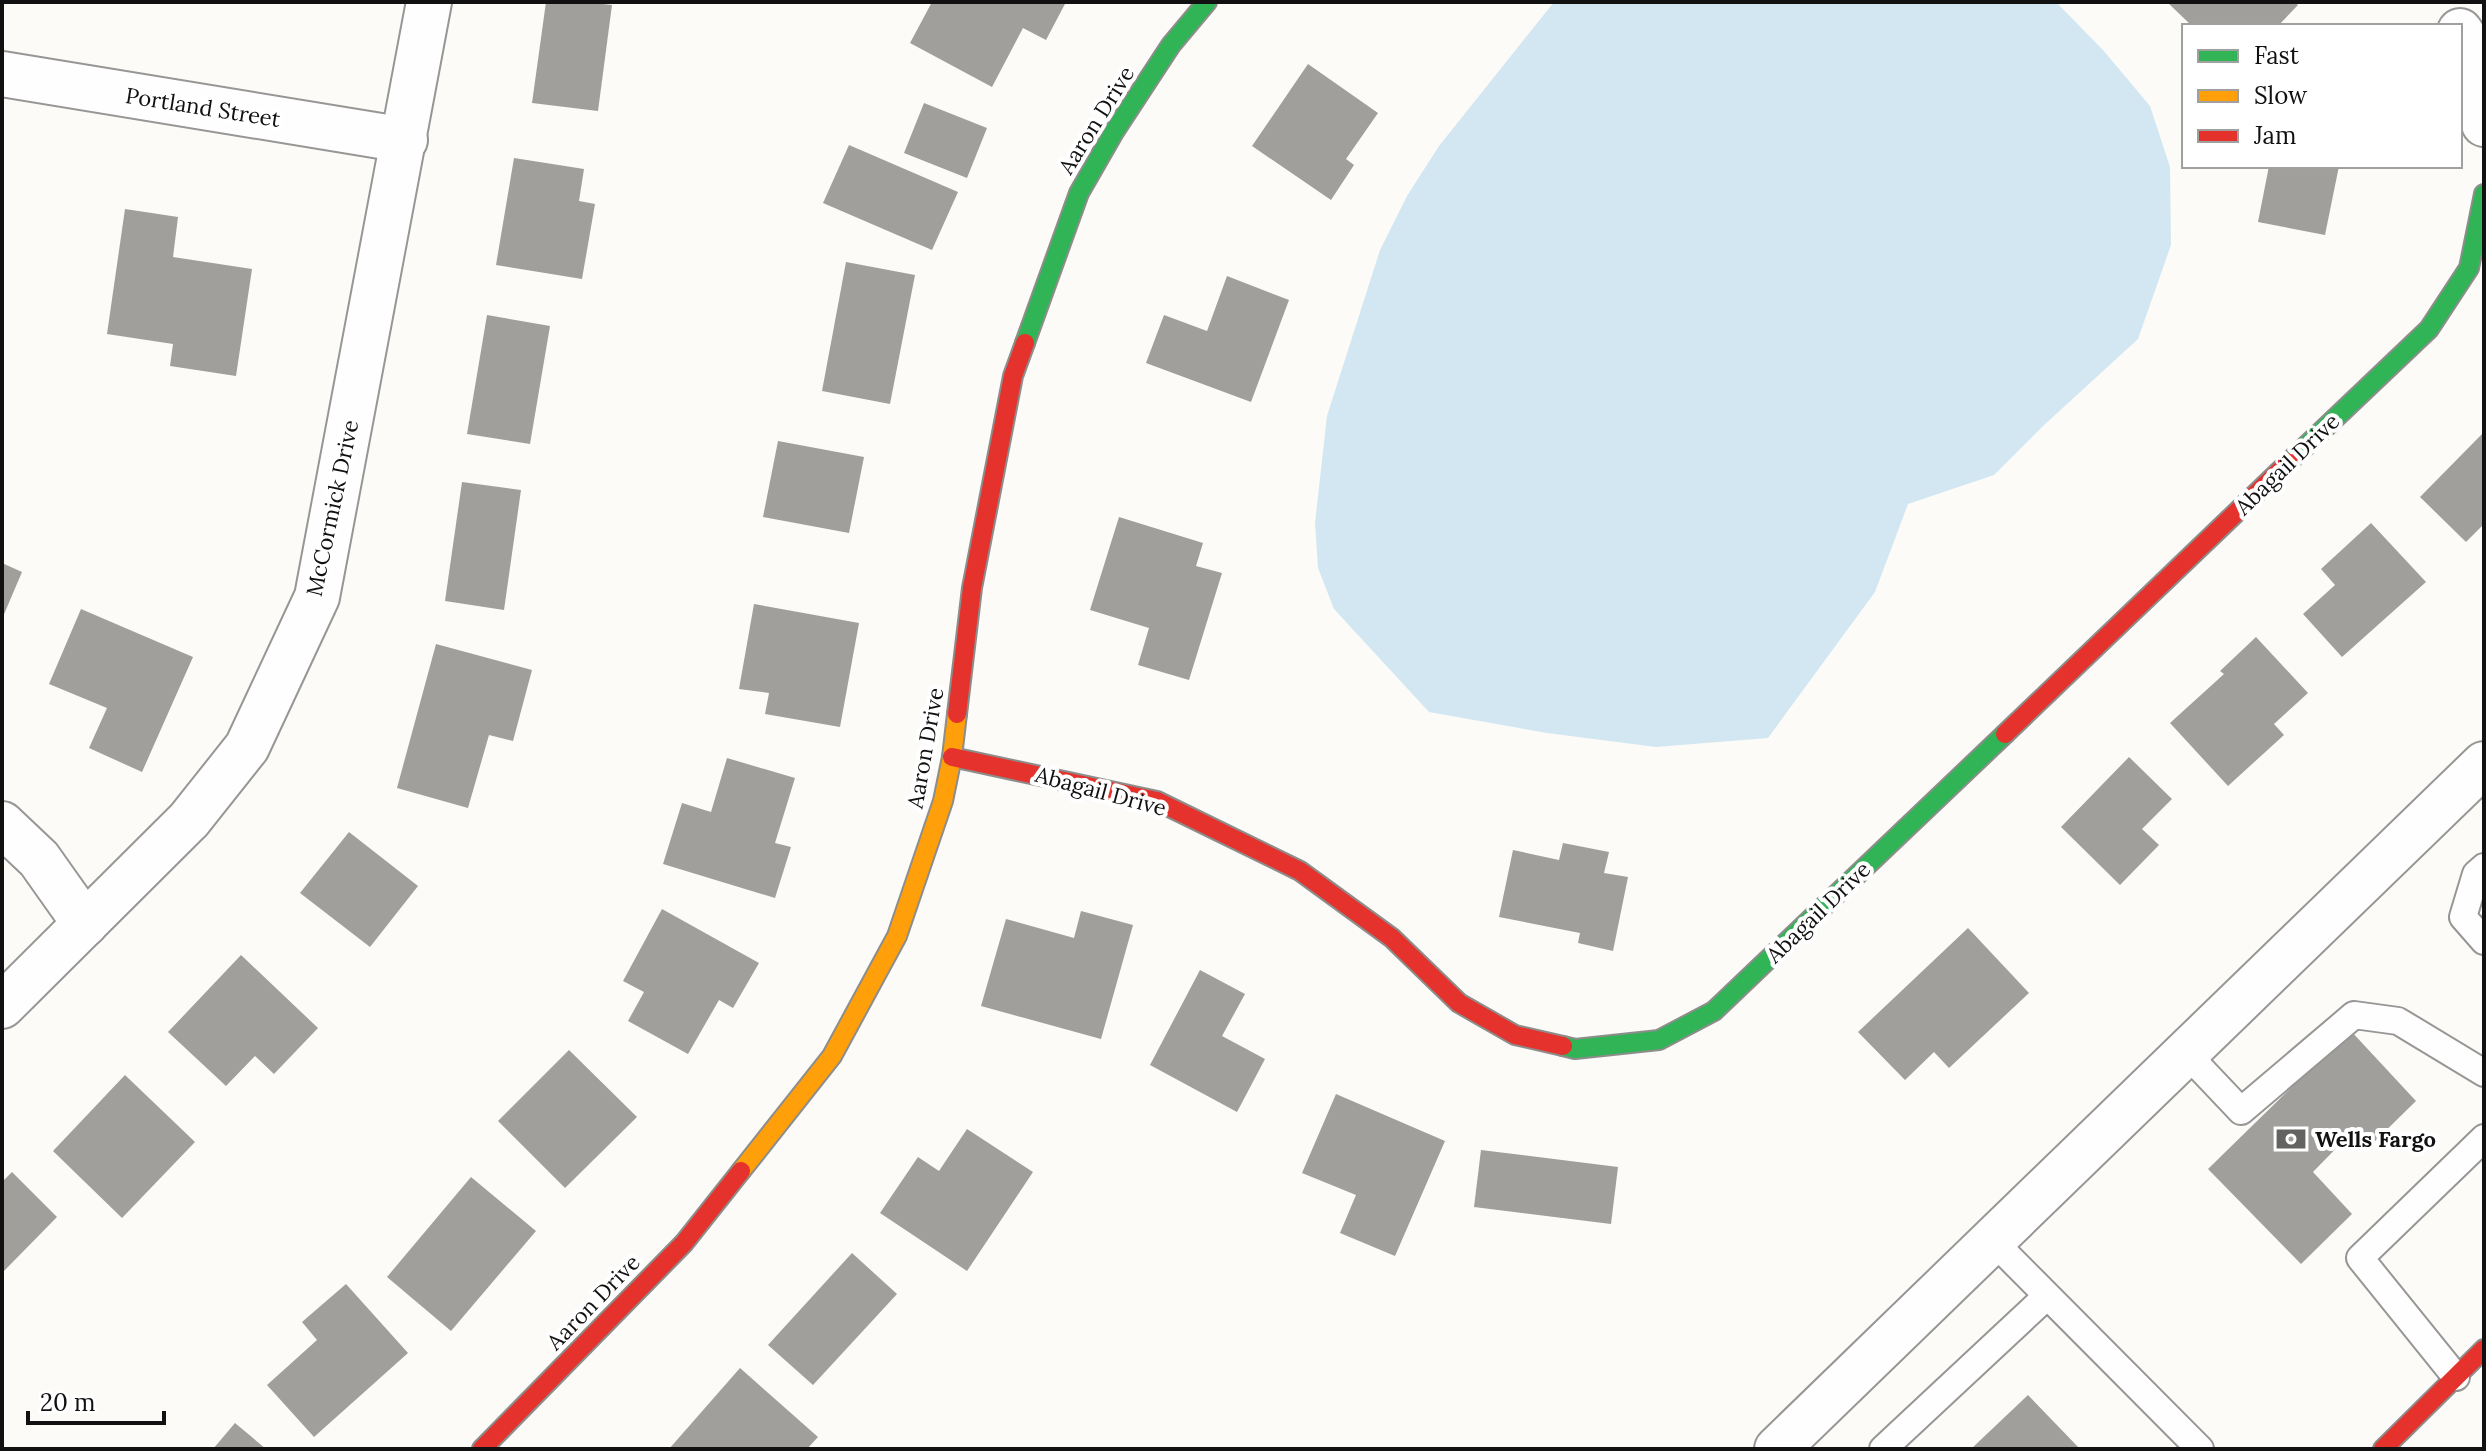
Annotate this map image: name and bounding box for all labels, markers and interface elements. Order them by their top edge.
legend [2182,24,2462,168]
text: Fast [2254,40,2300,71]
street label: Aaron Drive [1051,61,1140,180]
text: Slow [2254,80,2308,111]
street label: Portland Street [124,81,283,133]
text: Jam [2253,120,2296,151]
street label: Abagail Drive [2228,407,2345,521]
street label: McCormick Drive [300,417,364,599]
street label: Aaron Drive [900,685,949,812]
street label: Abagail Drive [1031,760,1170,822]
street label: Abagail Drive [1759,855,1876,969]
bank icon: Wells Fargo [2274,1122,2308,1156]
place label: Wells Fargo [2315,1125,2436,1153]
street label: Aaron Drive [540,1248,646,1356]
scale bar [28,1375,164,1425]
text: 20 m [40,1387,96,1418]

